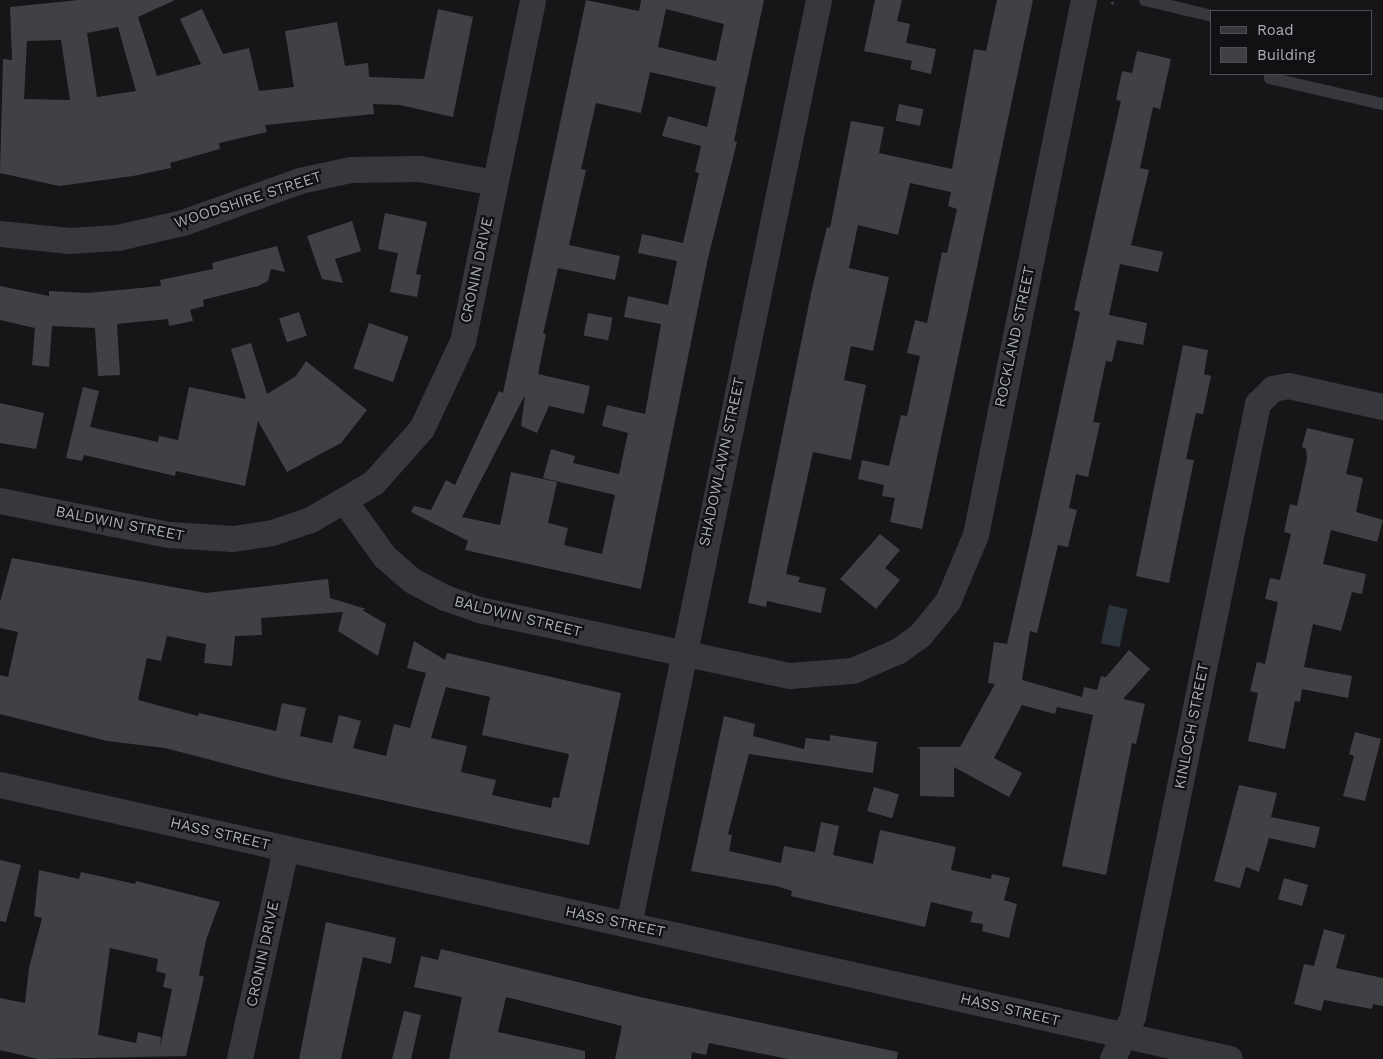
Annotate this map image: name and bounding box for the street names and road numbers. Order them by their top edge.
street label: WOODSHIRE STREET [172,168,324,232]
street label: CRONIN DRIVE [457,216,497,324]
street label: ROCKLAND STREET [991,265,1039,409]
street label: SHADOWLAWN STREET [695,376,749,548]
street label: BALDWIN STREET [54,503,186,545]
street label: BALDWIN STREET [452,592,584,642]
street label: KINLOCH STREET [1171,661,1213,791]
street label: HASS STREET [169,814,271,854]
street label: CRONIN DRIVE [243,900,283,1008]
street label: HASS STREET [563,903,667,941]
street label: HASS STREET [959,990,1061,1030]

